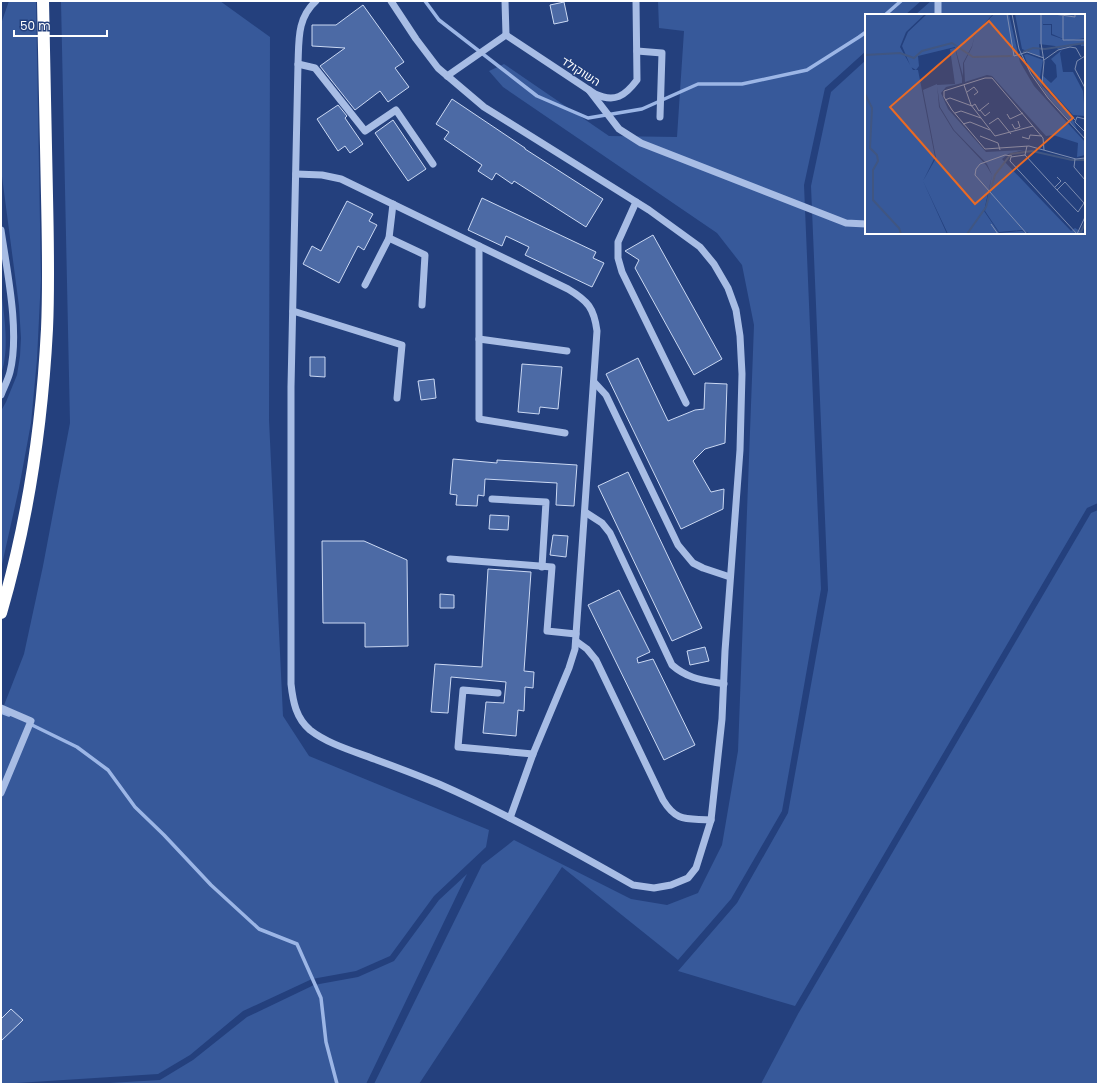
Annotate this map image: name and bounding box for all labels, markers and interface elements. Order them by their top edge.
scale bar [14,12,107,38]
inset map [865,14,1085,234]
text: 50 m [20,17,51,34]
street label: השוקולד [558,52,604,90]

